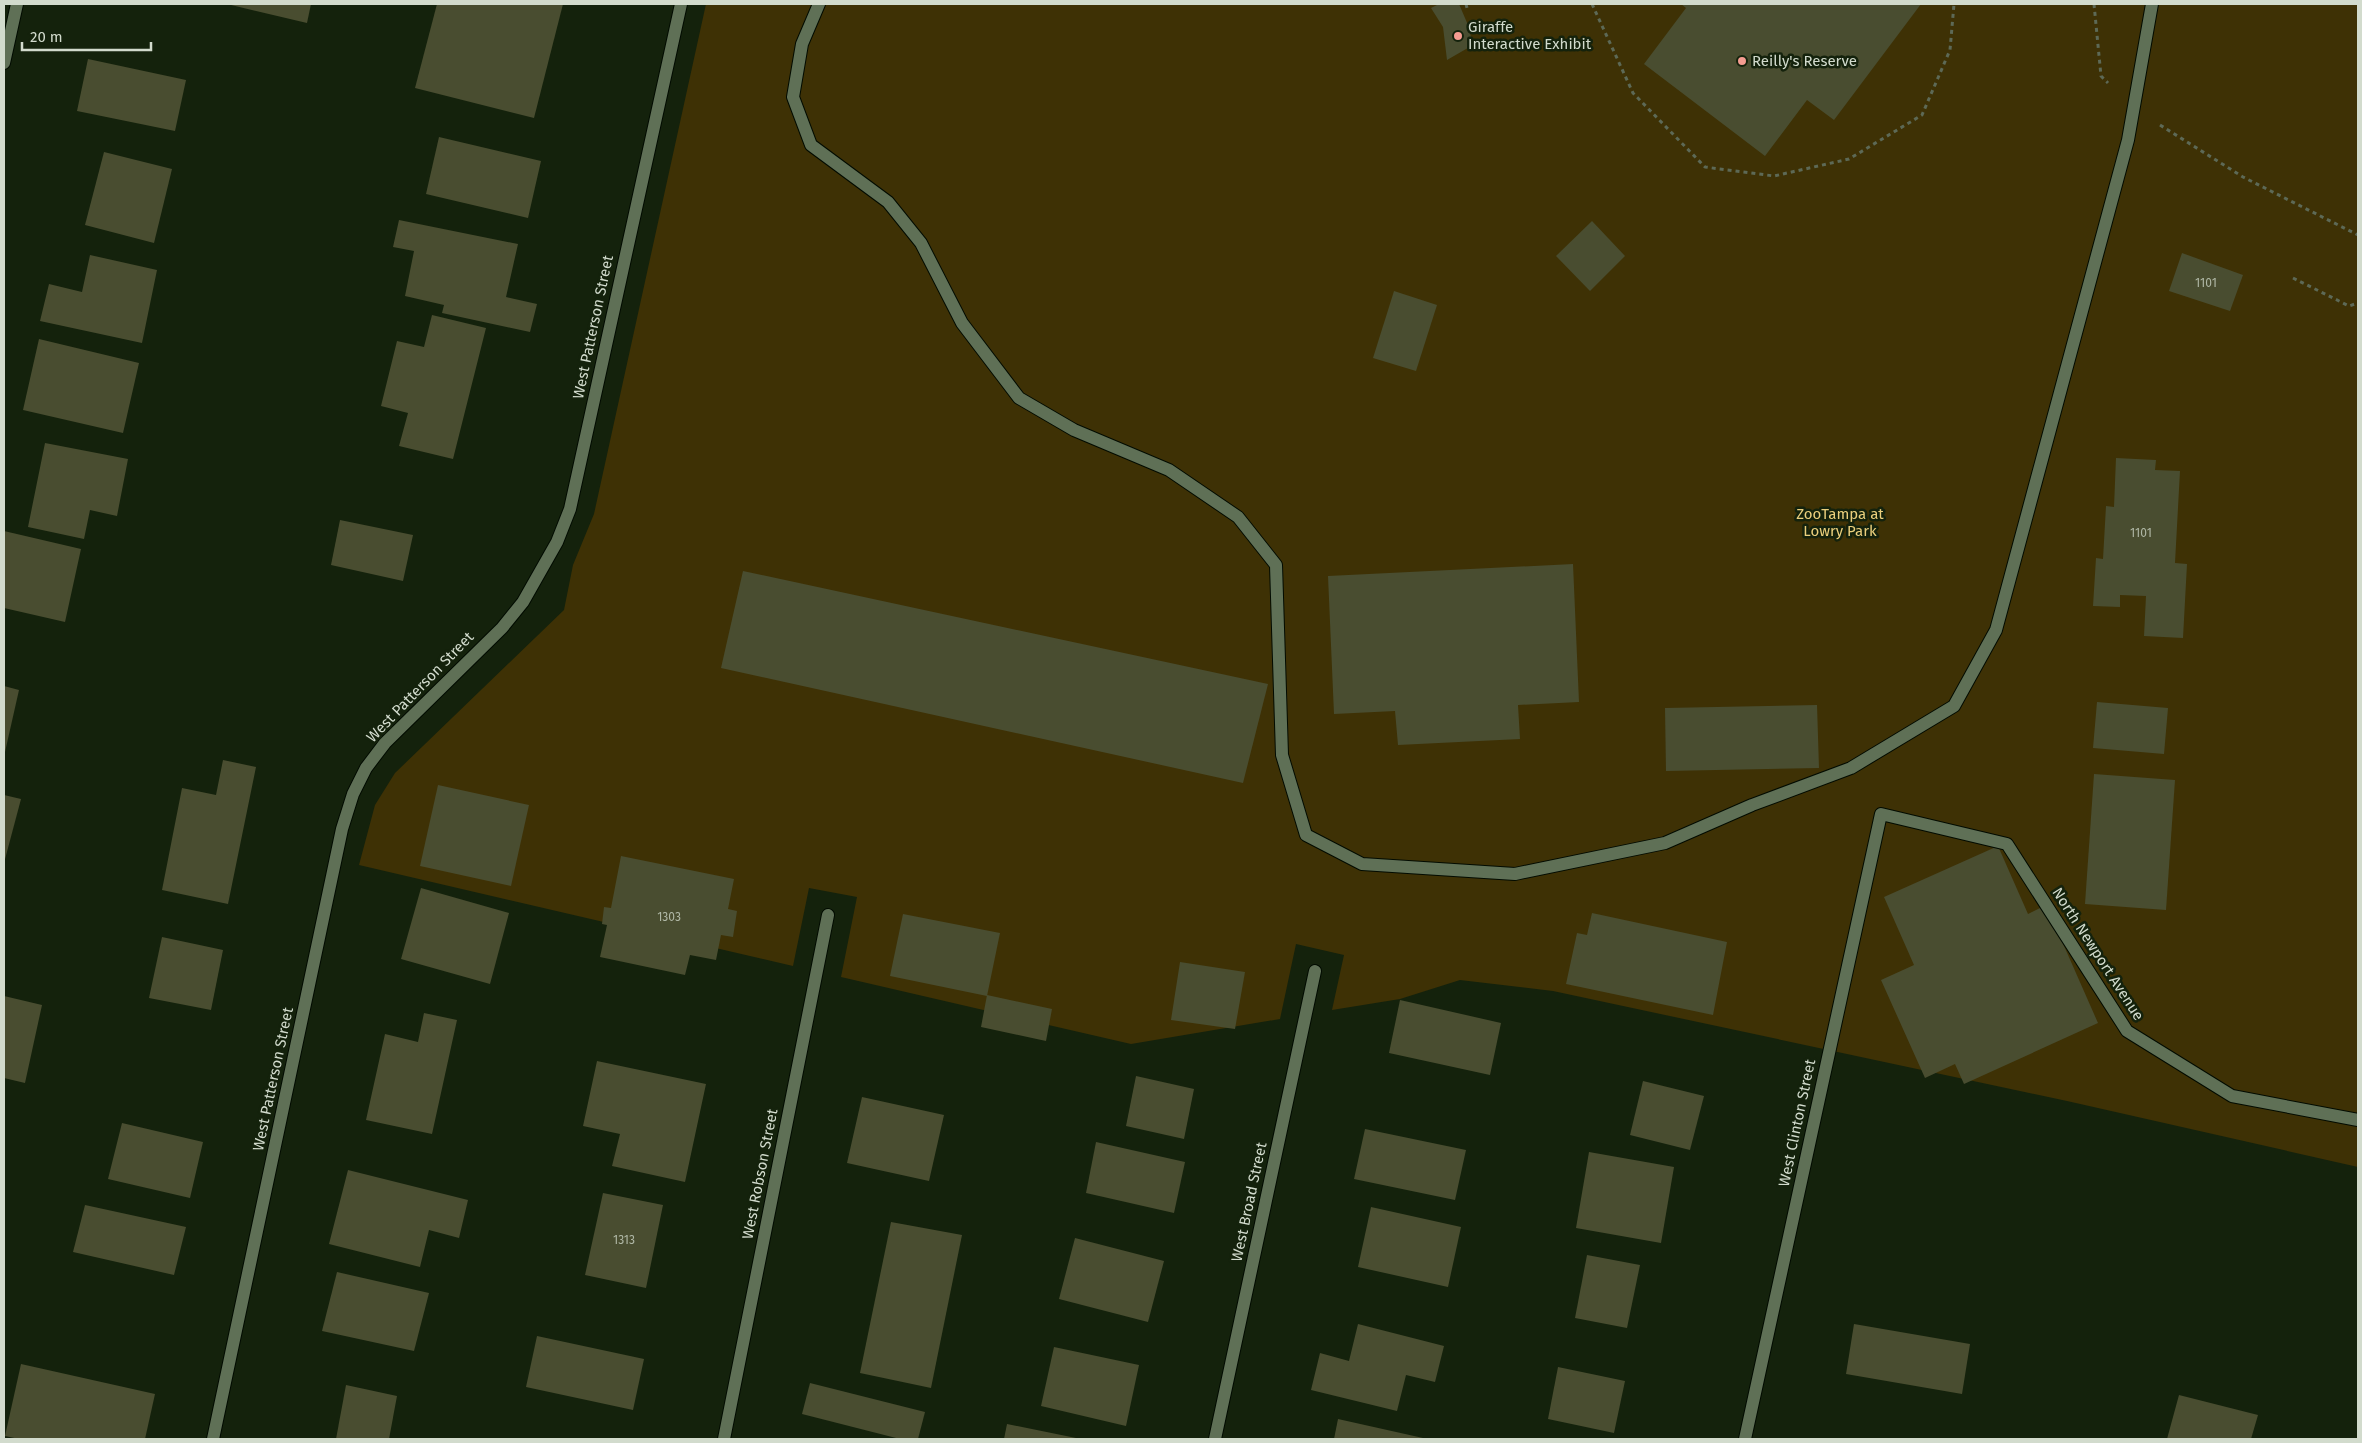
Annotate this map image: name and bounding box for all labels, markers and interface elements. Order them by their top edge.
place label: Giraffe Interactive Exhibit [1468,18,1592,53]
scale bar [22,20,151,52]
text: 20 m [30,28,63,46]
marker: Giraffe Interactive Exhibit [1452,30,1464,42]
place label: Reilly's Reserve [1752,52,1857,70]
marker: Reilly's Reserve [1736,55,1748,67]
street label: West Patterson Street [569,253,617,400]
house number: 1101 [2195,276,2217,290]
park label: ZooTampa at Lowry Park [1796,505,1884,540]
house number: 1101 [2130,526,2152,540]
street label: West Patterson Street [363,628,478,746]
street label: North Newport Avenue [2048,884,2148,1024]
house number: 1303 [657,910,681,924]
street label: West Patterson Street [249,1005,297,1152]
street label: West Clinton Street [1775,1057,1819,1188]
street label: West Robson Street [739,1107,782,1241]
street label: West Broad Street [1228,1140,1271,1263]
house number: 1313 [613,1233,635,1247]

